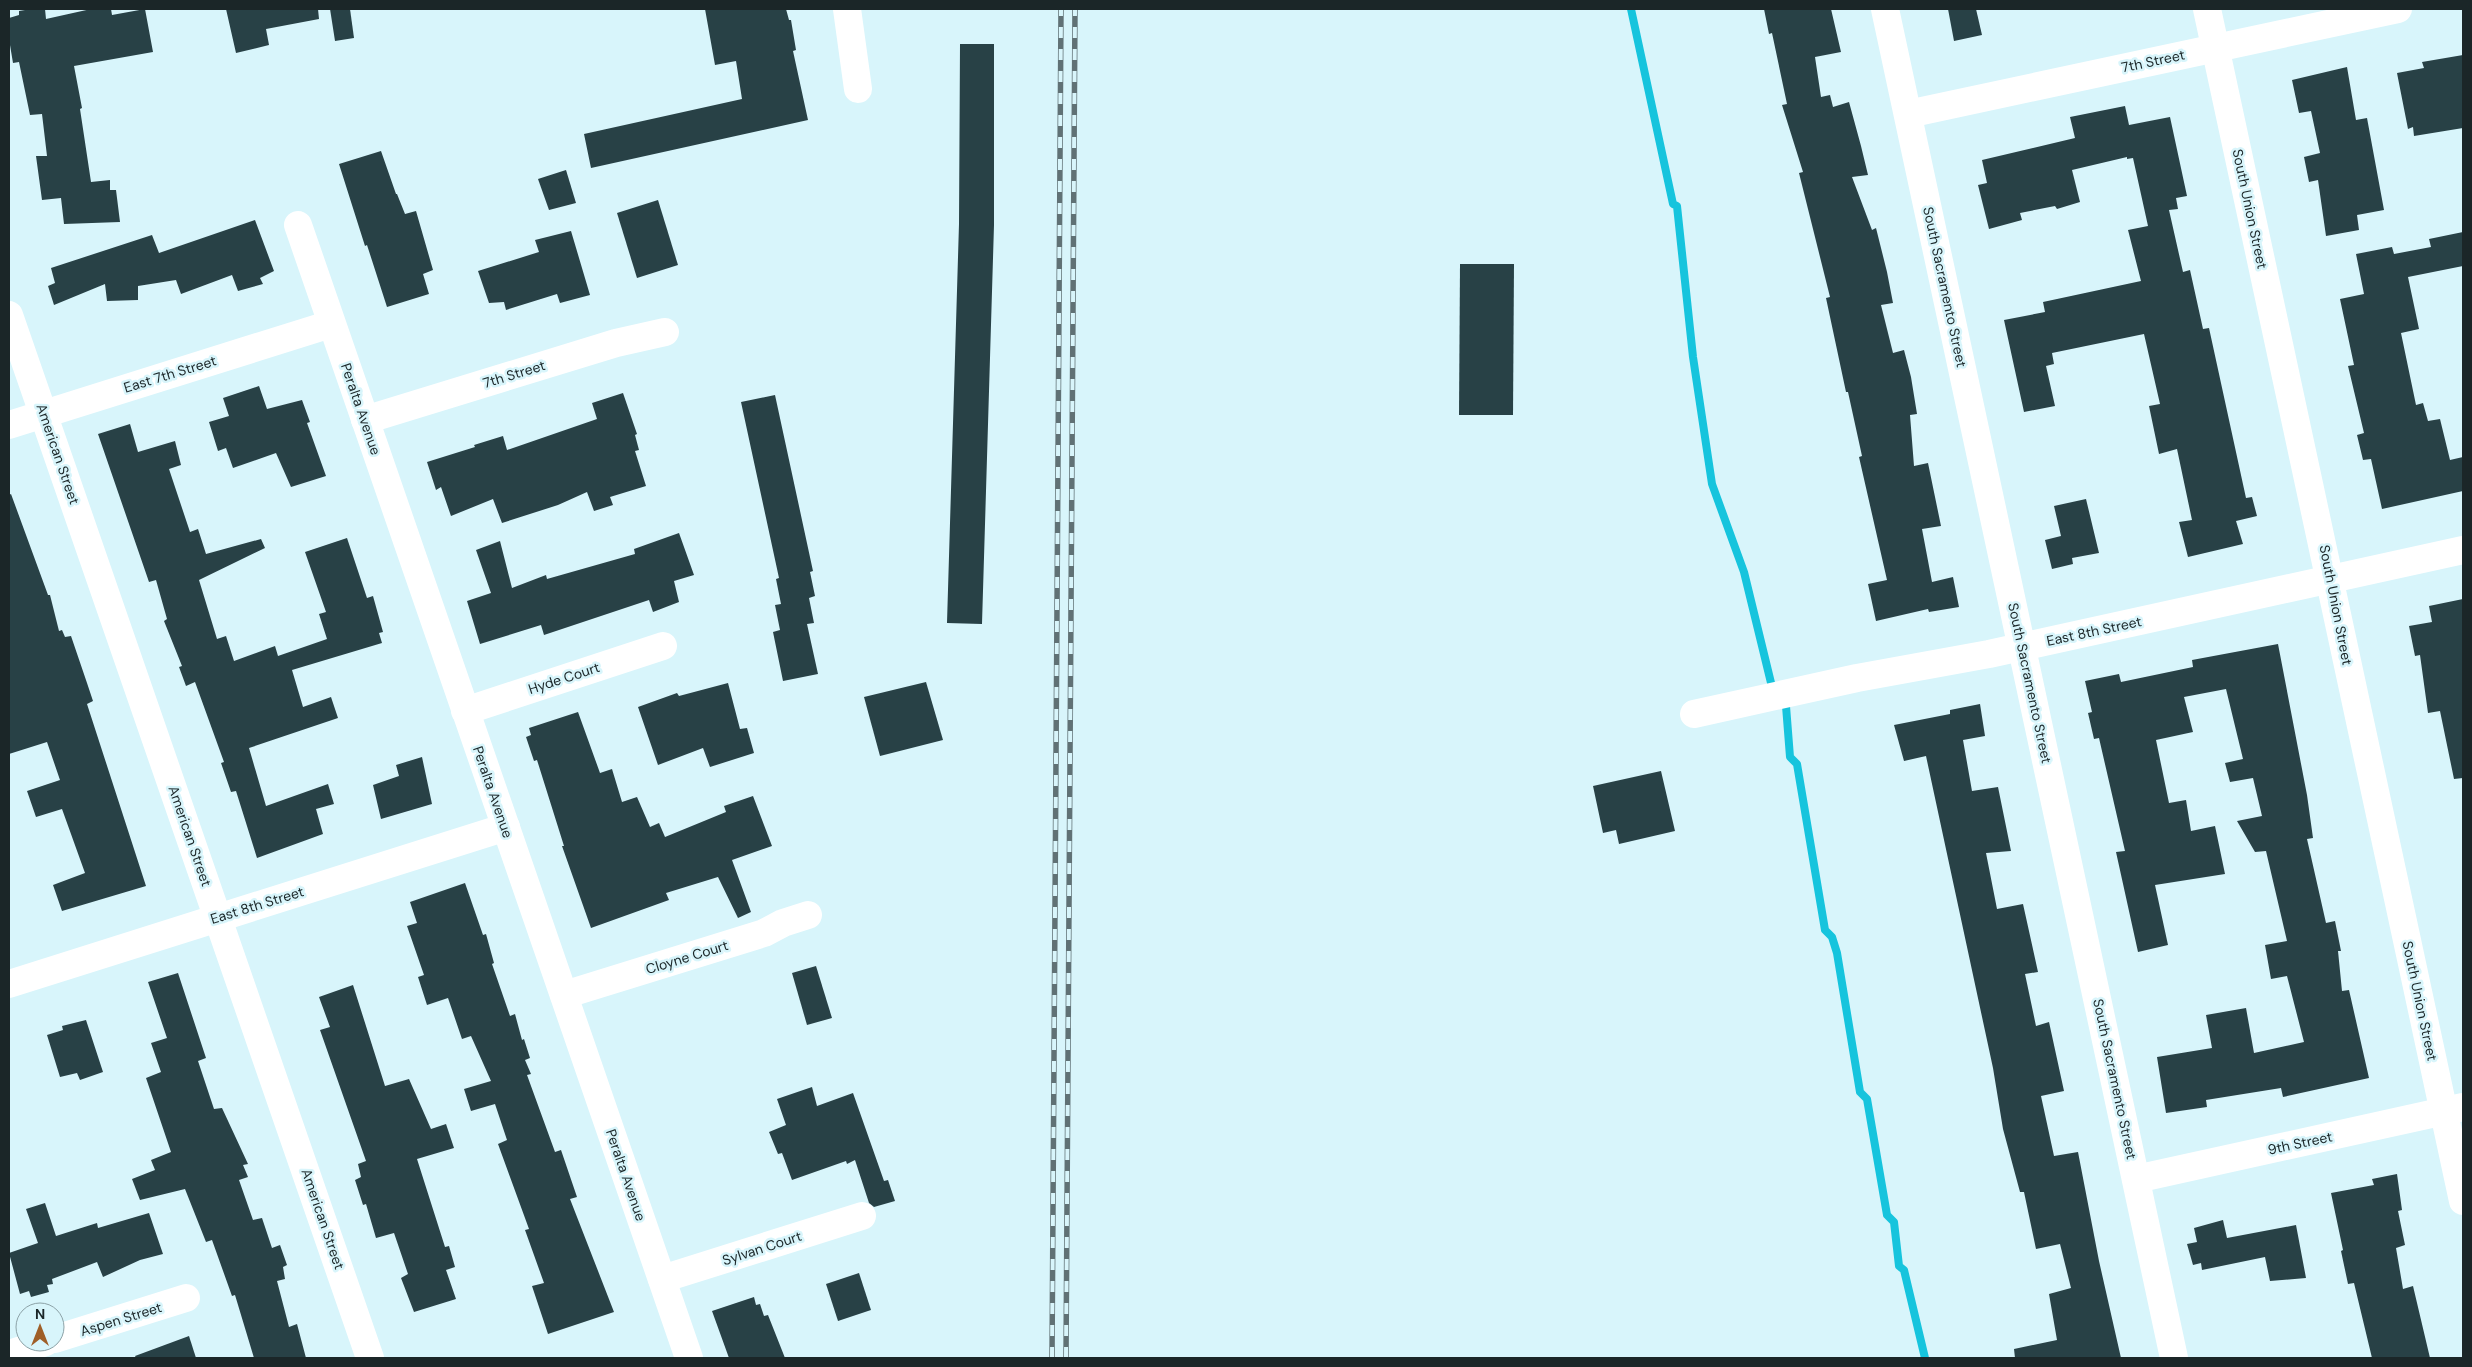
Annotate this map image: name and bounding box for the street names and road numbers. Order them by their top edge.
street label: 7th Street [2120,45,2186,77]
street label: South Union Street [2229,147,2271,271]
street label: South Sacramento Street [1919,205,1971,369]
street label: East 7th Street [122,351,218,397]
street label: 7th Street [481,356,547,392]
street label: Peralta Avenue [337,361,385,457]
street label: American Street [32,401,84,507]
street label: South Union Street [2316,543,2356,667]
street label: South Sacramento Street [2004,601,2056,765]
street label: East 8th Street [2045,612,2143,650]
street label: Hyde Court [526,658,602,698]
street label: Peralta Avenue [469,744,517,840]
street label: American Street [164,783,216,889]
street label: East 8th Street [208,882,306,928]
street label: Cloyne Court [644,936,730,978]
street label: South Union Street [2399,939,2441,1063]
street label: South Sacramento Street [2089,997,2141,1161]
street label: Peralta Avenue [602,1127,650,1223]
street label: 9th Street [2266,1127,2334,1159]
street label: American Street [297,1166,349,1272]
street label: Sylvan Court [720,1227,804,1269]
street label: Aspen Street [78,1298,164,1340]

